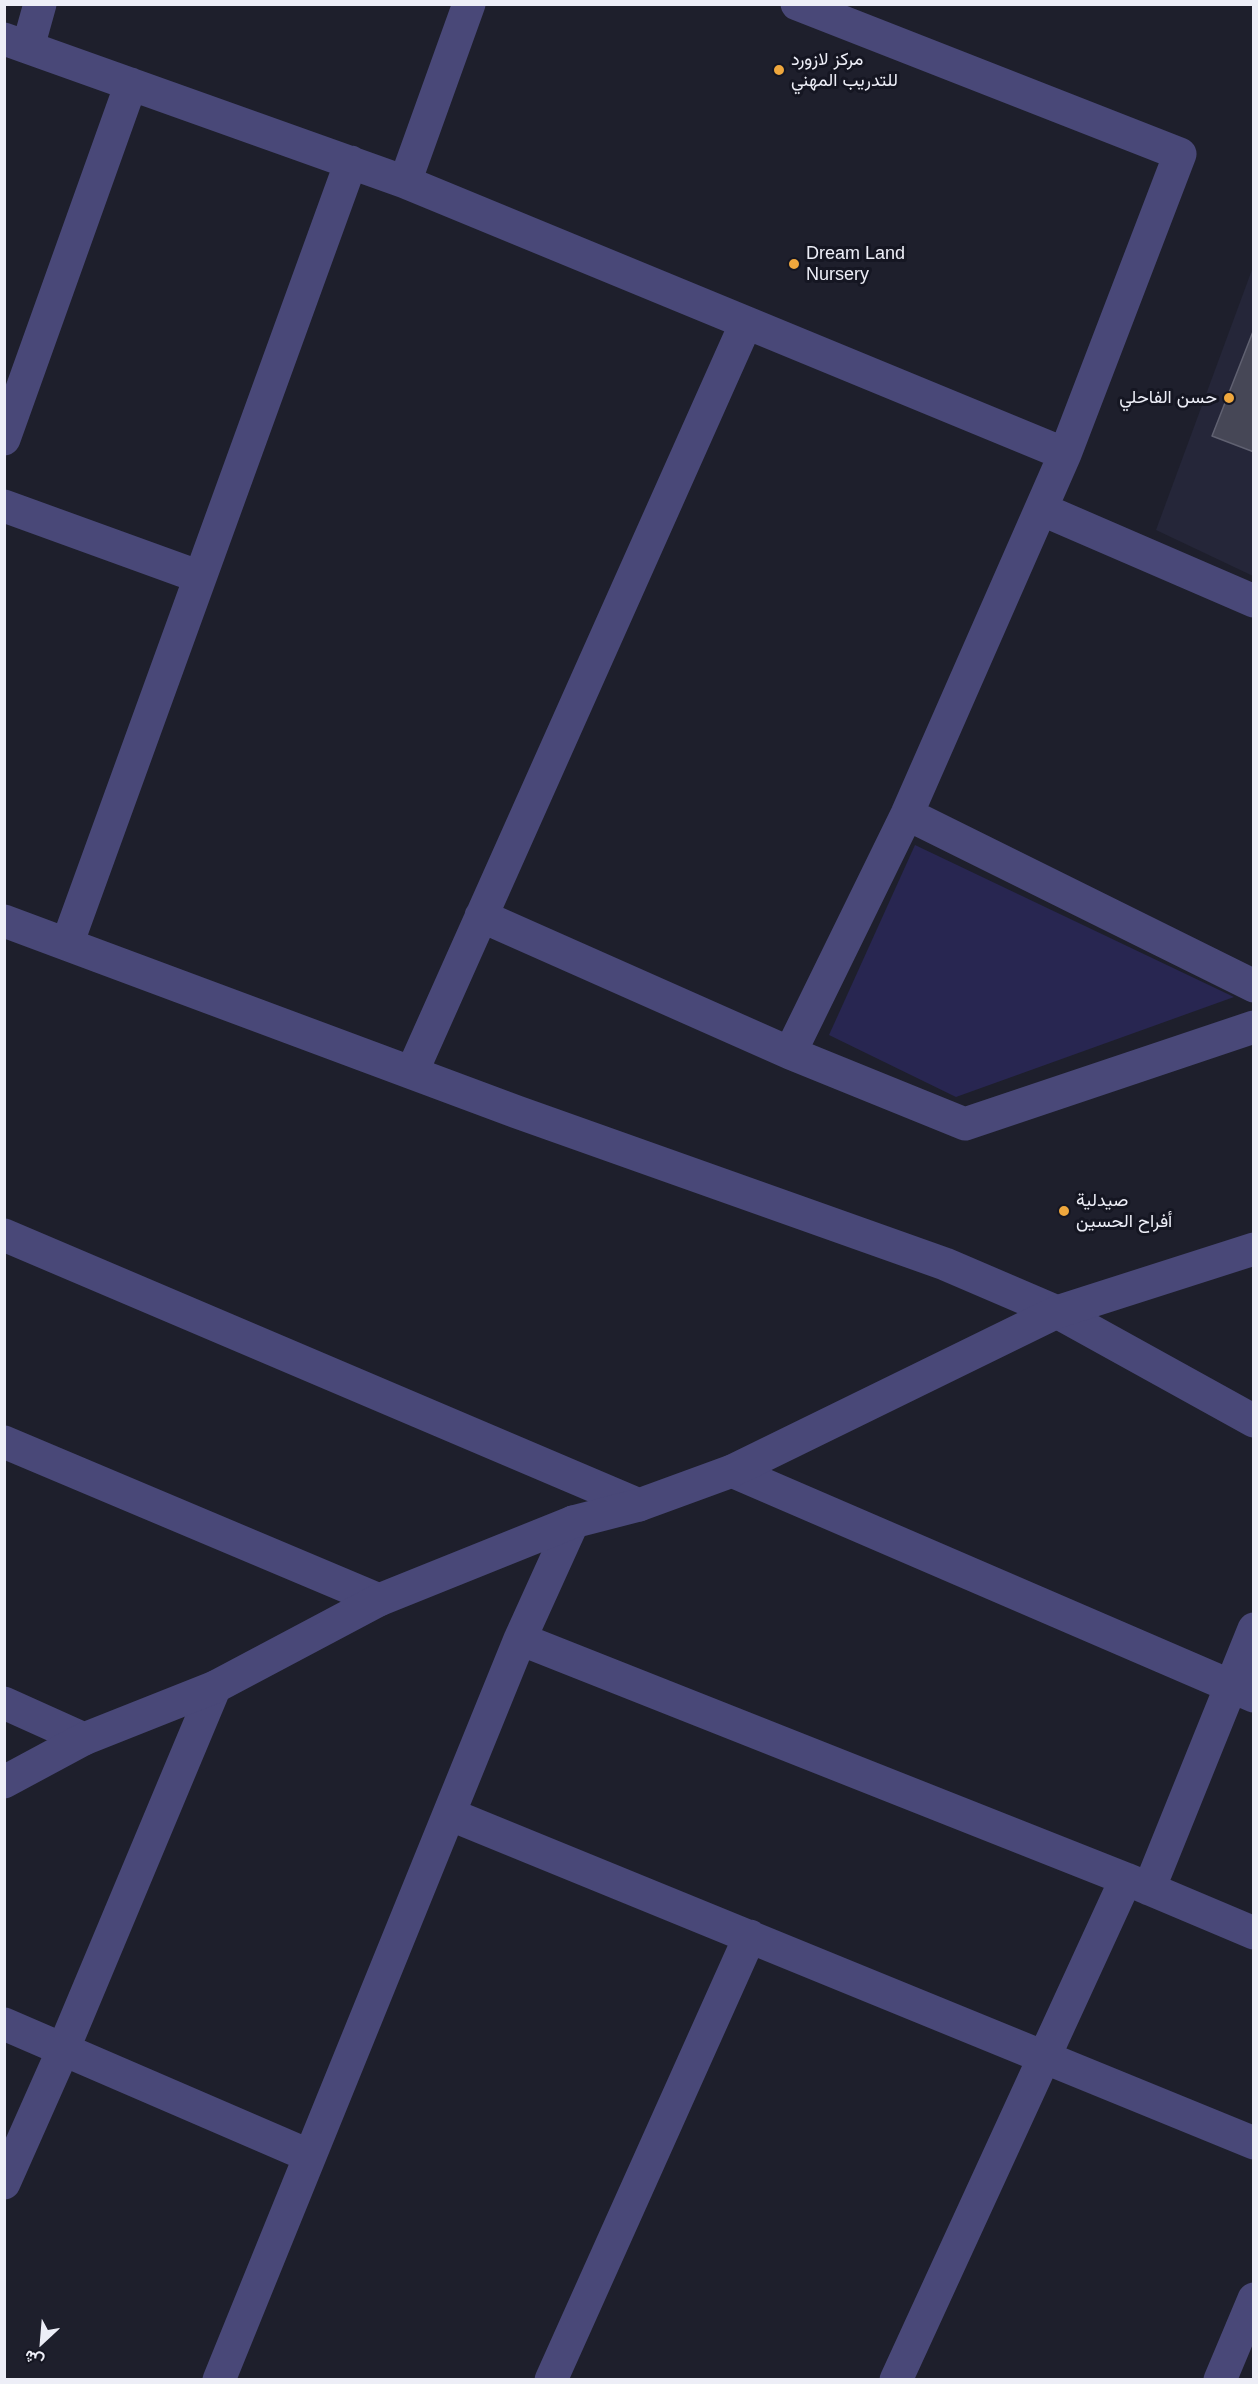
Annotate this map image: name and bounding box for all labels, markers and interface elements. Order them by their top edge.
place label: مركز لازورد للتدريب المهني [791,49,898,92]
marker: مركز لازورد للتدريب المهني [772,63,786,77]
place label: Dream Land Nursery [806,243,905,286]
marker: Dream Land Nursery [787,257,801,271]
place label: حسن الفاحلي [1119,387,1217,409]
marker: حسن الفاحلي [1222,391,1236,405]
place label: صيدلية أفراح الحسين [1076,1190,1172,1232]
marker: صيدلية أفراح الحسين [1057,1204,1071,1218]
north arrow [12,2312,72,2372]
text: ش [22,2347,46,2370]

